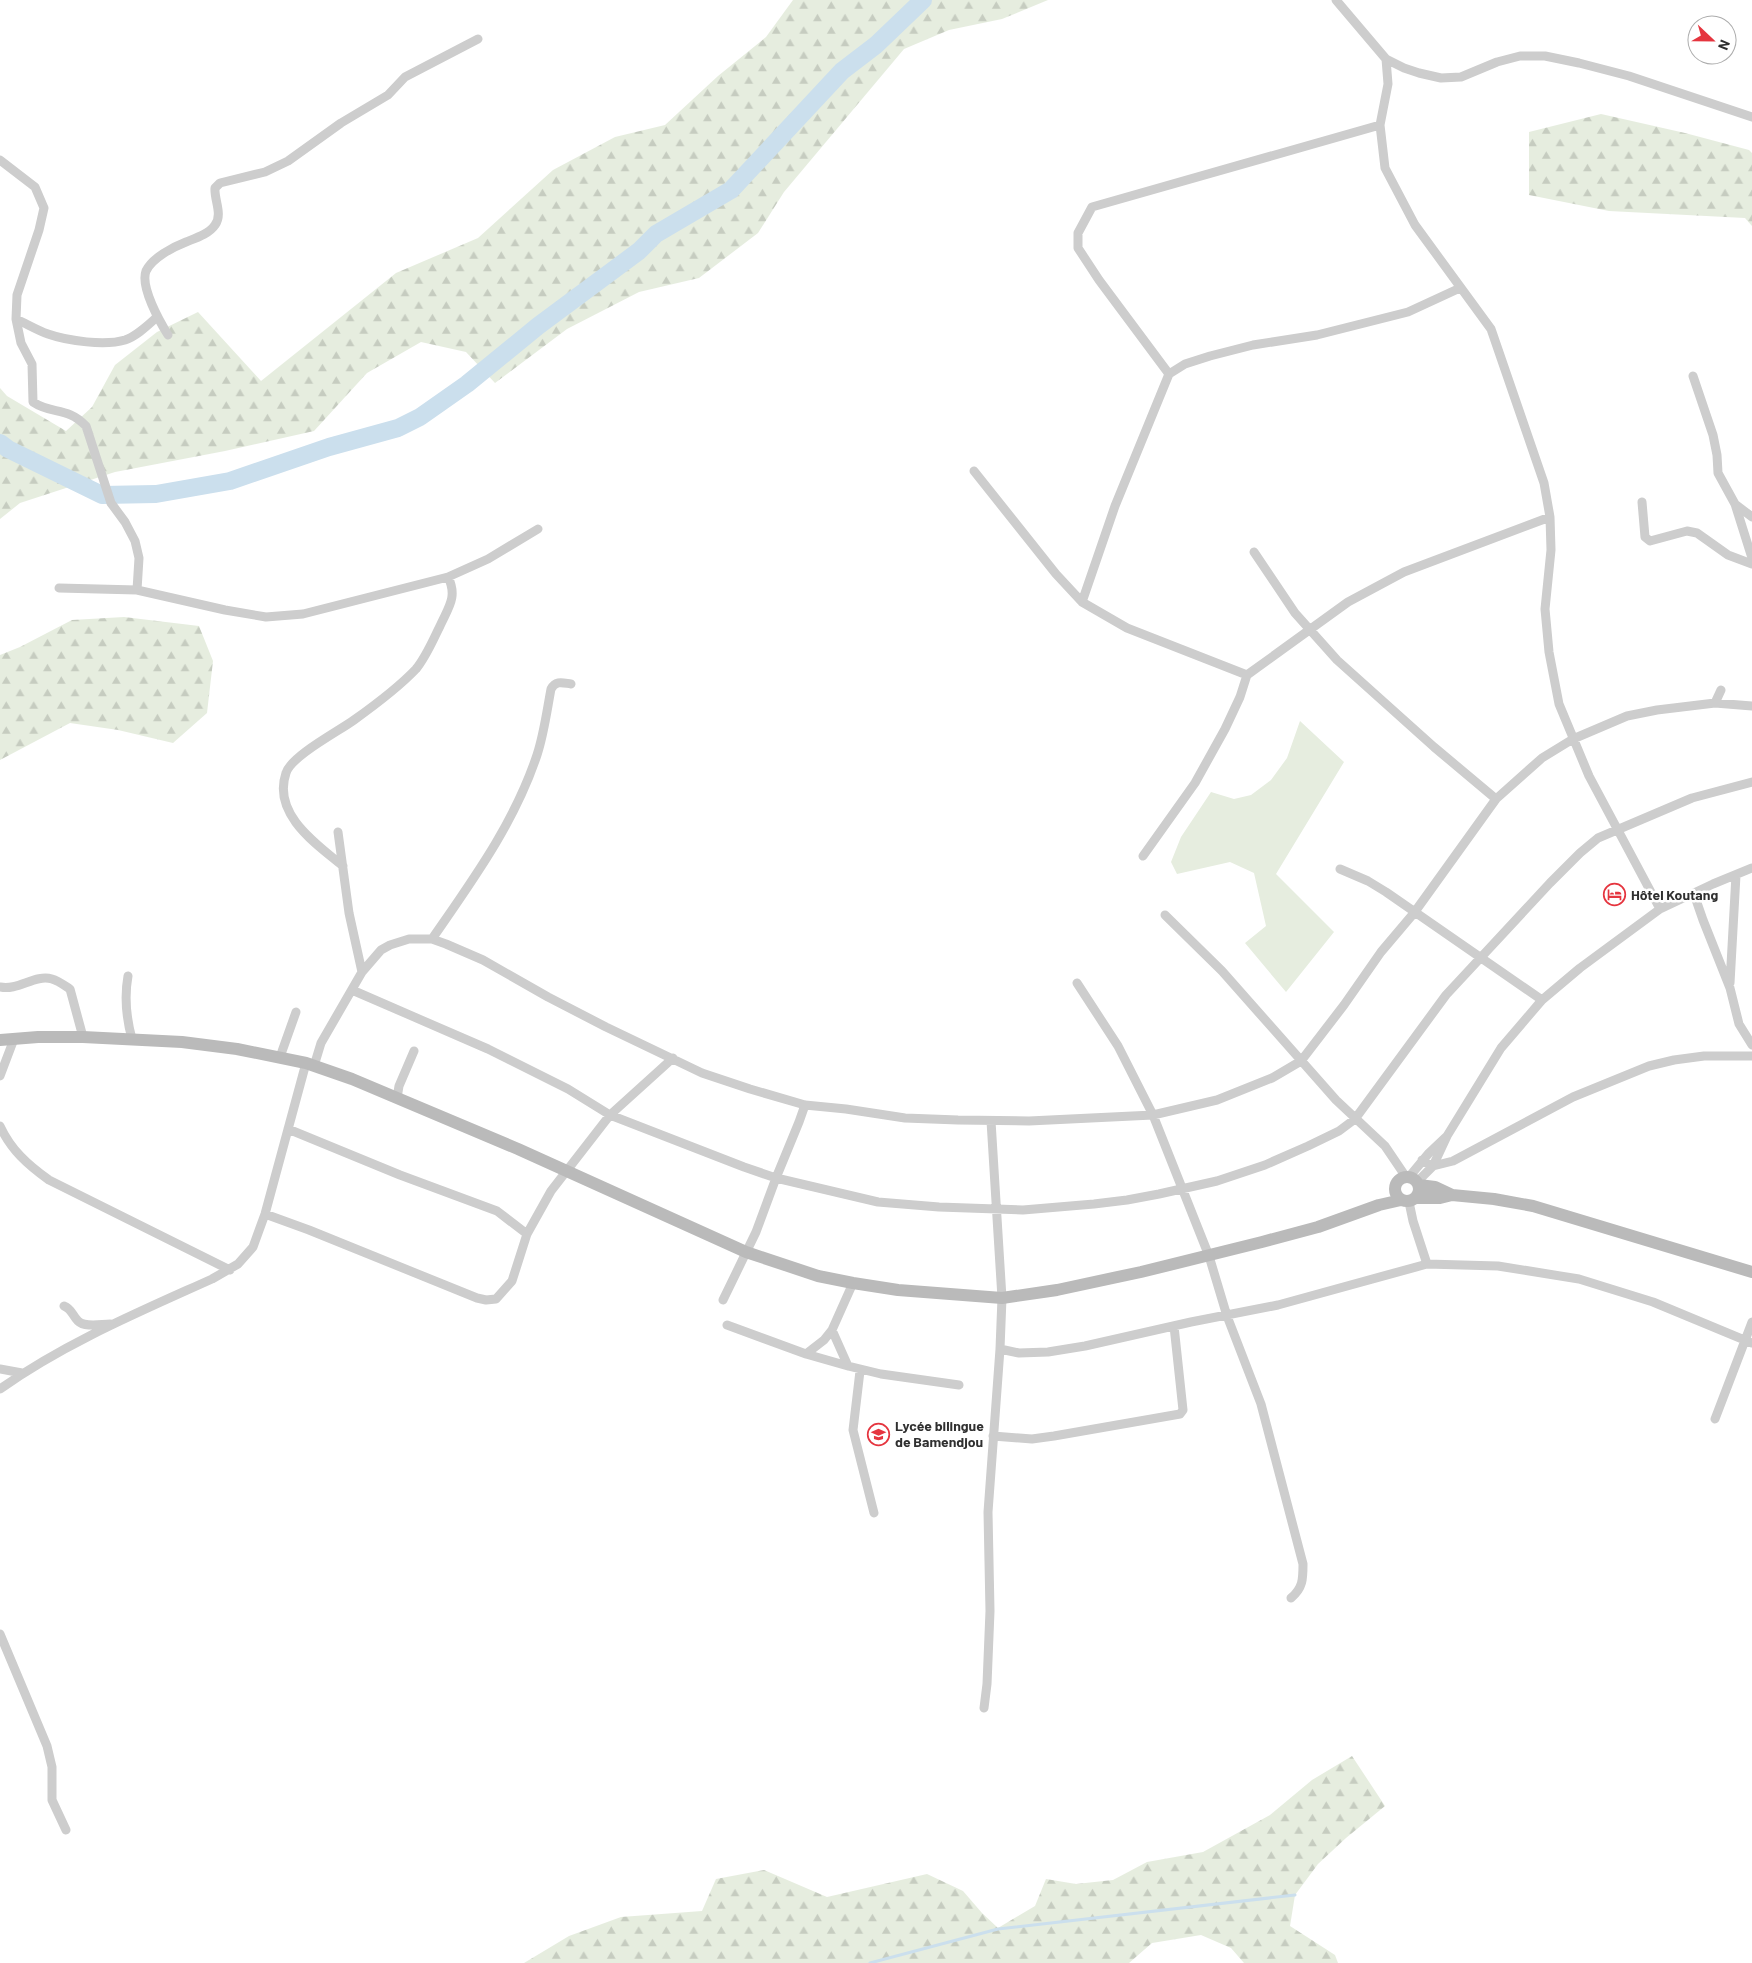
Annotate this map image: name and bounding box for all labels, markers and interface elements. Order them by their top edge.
north arrow [1687,15,1737,65]
text: N [1715,38,1734,53]
hotel icon: Hôtel Koutang [1603,883,1627,907]
place label: Hôtel Koutang [1631,886,1718,903]
place label: Lycée bilingue de Bamendjou [895,1417,984,1450]
school or university icon: Lycée bilingue de Bamendjou [867,1422,891,1446]

